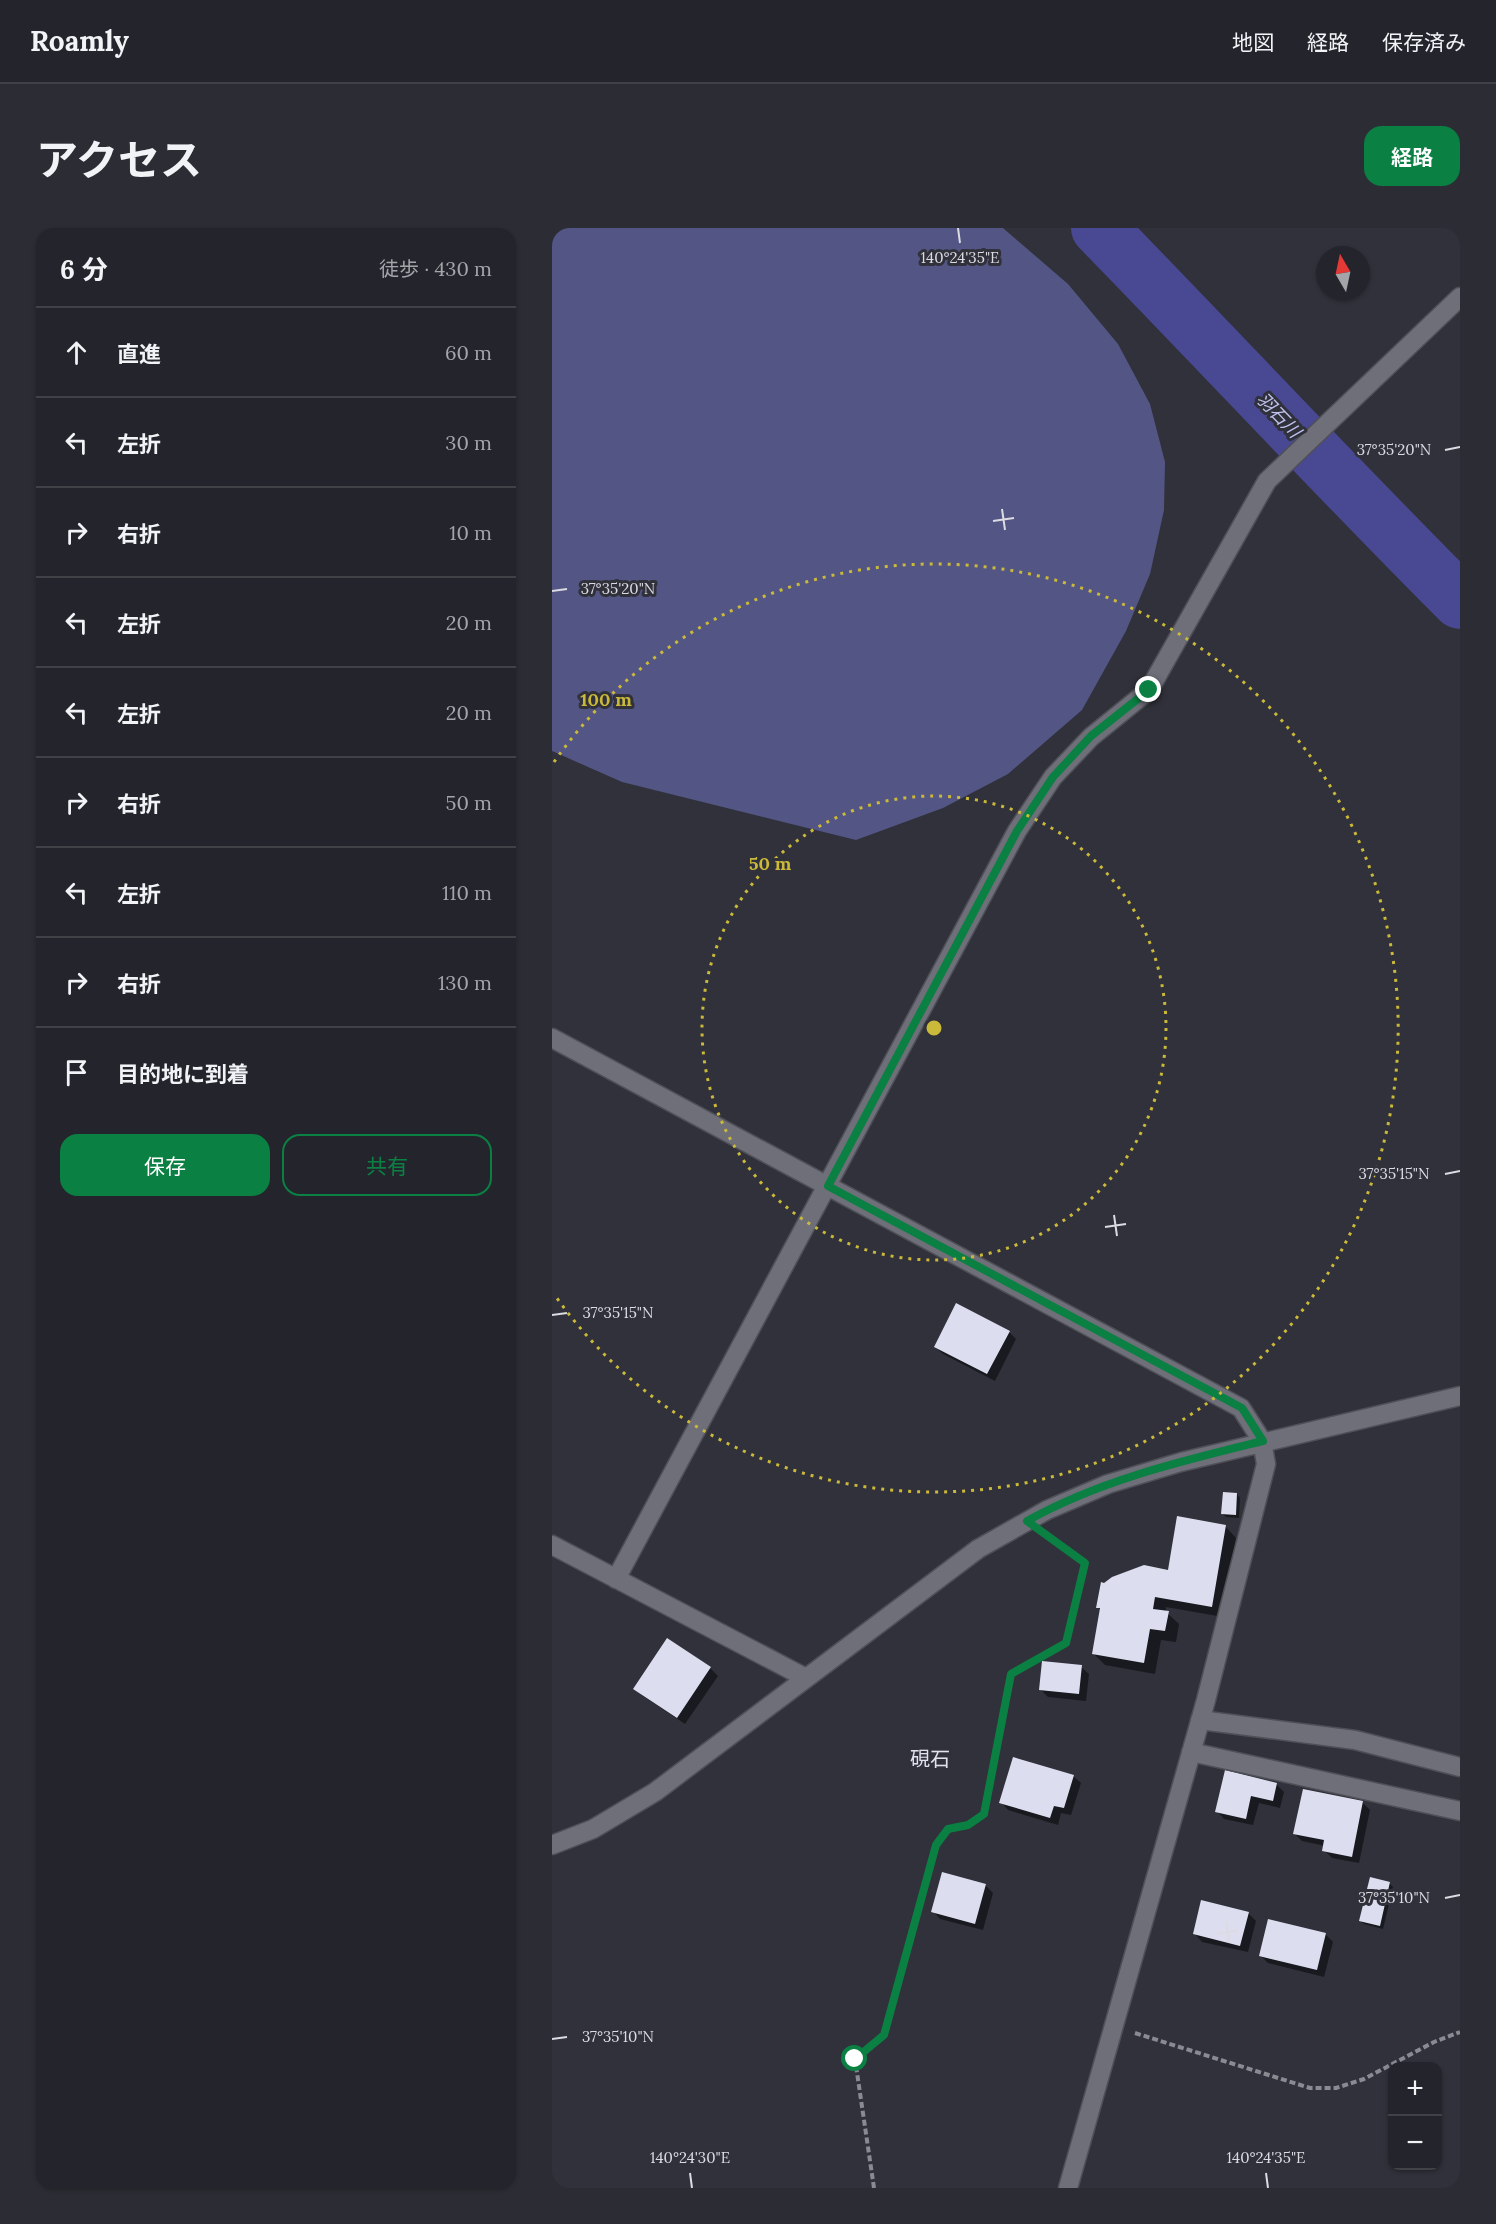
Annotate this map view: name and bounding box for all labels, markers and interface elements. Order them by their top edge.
text: Roamly [30,23,129,59]
text: 地図 [1232,29,1274,56]
text: 経路 [1307,29,1349,56]
text: 保存済み [1382,29,1466,56]
button: 経路 [1364,126,1460,186]
text: アクセス [36,133,202,187]
north arrow [1316,246,1370,300]
text: 140°24'35"E [921,248,999,267]
text: 6 分 [60,253,108,286]
text: 徒歩 · 430 m [379,256,492,281]
icon: ahead [60,336,93,369]
text: 直進 [117,340,161,368]
text: 60 m [445,340,492,365]
water label: 羽石川 [1252,388,1307,444]
icon: left [60,426,93,459]
text: 左折 [117,430,161,458]
text: 30 m [445,430,492,455]
text: 37°35'20"N [1357,440,1431,459]
icon: right [60,516,93,549]
text: 右折 [117,520,161,548]
text: 10 m [449,520,492,545]
text: 37°35'20"N [581,579,655,598]
icon: left [60,606,93,639]
text: 左折 [117,610,161,638]
text: 20 m [446,610,492,635]
route end [1135,676,1161,702]
text: 100 m [580,688,632,711]
icon: left [60,696,93,729]
text: 左折 [117,700,161,728]
text: 20 m [446,700,492,725]
icon: right [60,786,93,819]
text: 右折 [117,790,161,818]
text: 50 m [446,790,492,815]
text: 50 m [749,852,792,875]
icon: left [60,876,93,909]
text: 左折 [117,880,161,908]
text: 110 m [442,880,492,905]
icon: right [60,966,93,999]
text: 右折 [117,970,161,998]
text: 130 m [438,970,492,995]
centre of rings [924,1018,944,1038]
icon: arrive [60,1056,93,1089]
text: 目的地に到着 [117,1060,249,1088]
button: 保存 [60,1134,270,1196]
button: 共有 [282,1134,492,1196]
text: 37°35'15"N [1359,1164,1429,1183]
text: 37°35'15"N [583,1303,653,1322]
district label: 硯石 [910,1746,950,1771]
text: 37°35'10"N [1358,1888,1430,1907]
text: 37°35'10"N [582,2027,654,2046]
route start [841,2045,867,2071]
map controls [1388,2062,1442,2170]
button: + [1388,2062,1442,2116]
button: − [1388,2116,1442,2170]
text: 140°24'30"E [650,2148,730,2167]
text: 140°24'35"E [1227,2148,1305,2167]

